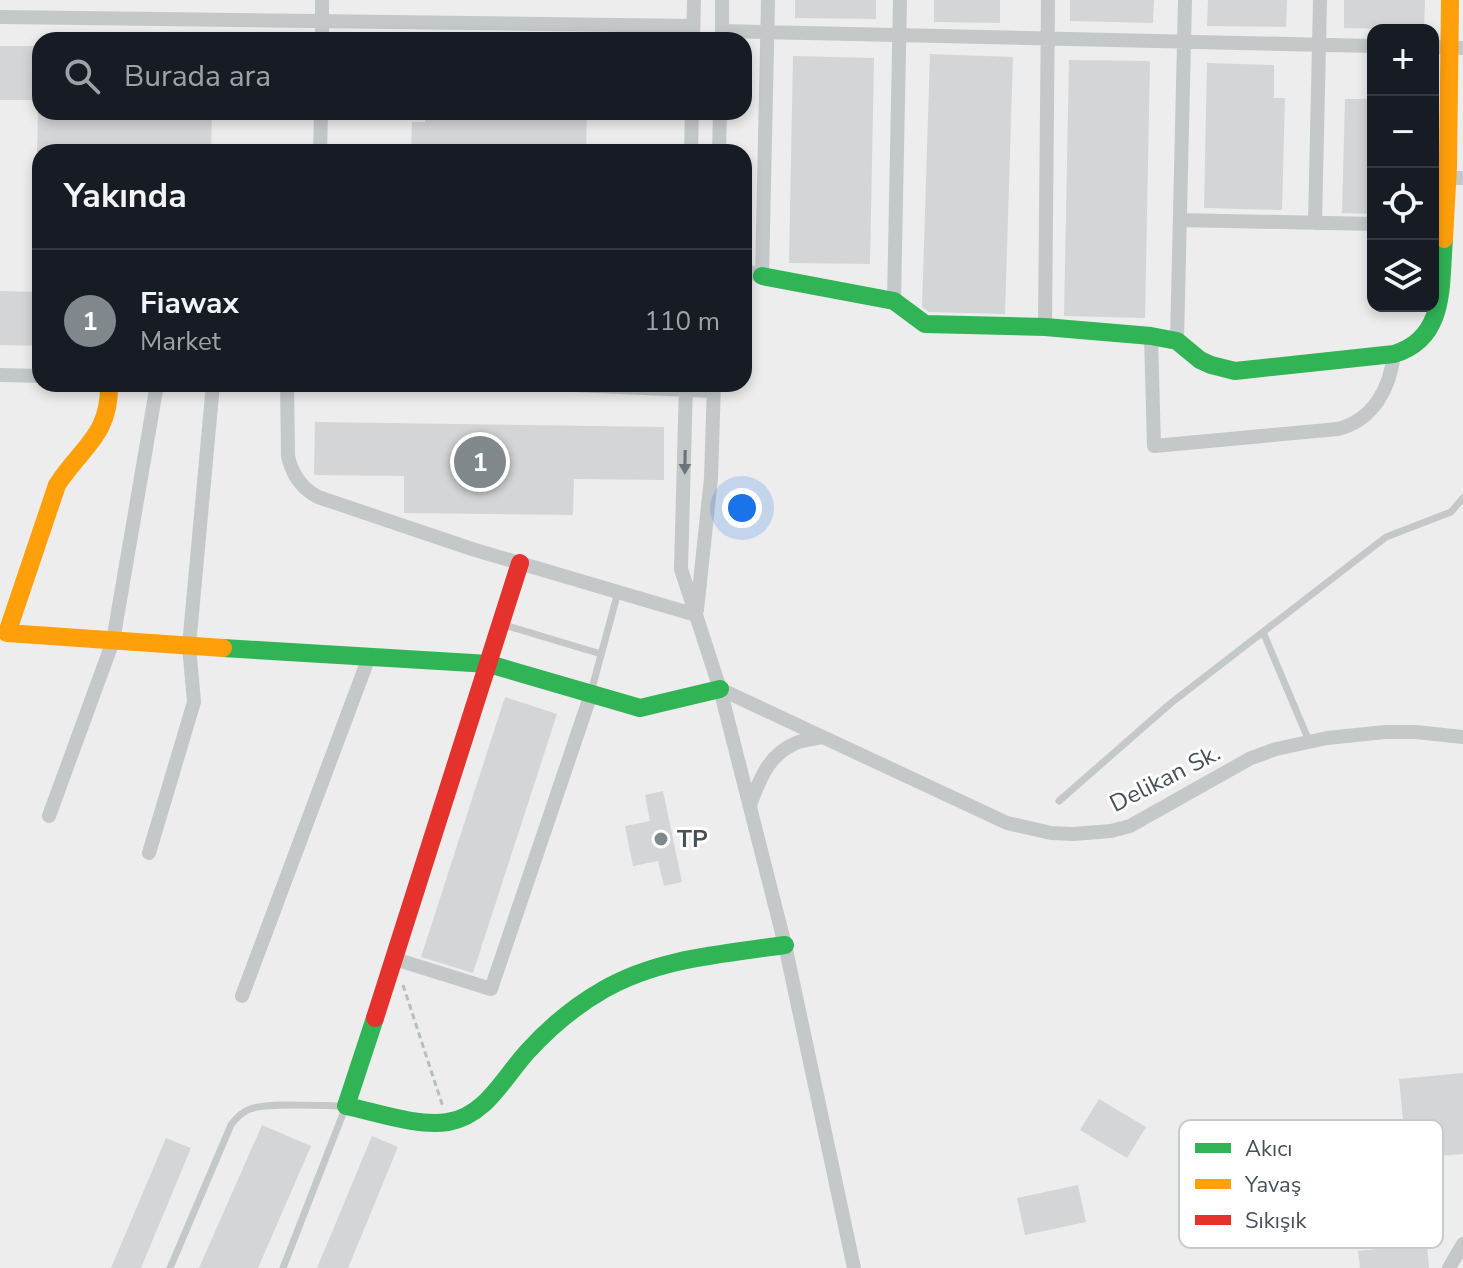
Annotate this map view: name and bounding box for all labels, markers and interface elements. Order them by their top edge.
map controls [1367,24,1439,312]
button: + [1367,24,1439,96]
search box [32,32,752,120]
icon: search [60,54,104,98]
text: Burada ara [124,56,271,97]
button: − [1367,96,1439,168]
button: locate [1367,168,1439,240]
text: Yakında [64,173,187,219]
button: layers [1367,240,1439,312]
text: Fiawax [140,283,239,324]
text: 1 [82,304,98,339]
text: 110 m [644,304,720,339]
text: Market [140,324,221,359]
pin: 1 [454,432,506,492]
one-way arrow [678,450,691,475]
your location [722,488,762,528]
street label: Delikan Sk. [1104,736,1226,820]
place label: TP [677,823,708,855]
marker: TP [652,830,670,848]
legend [1179,1120,1443,1248]
text: Akıcı [1245,1134,1292,1164]
text: Yavaş [1244,1170,1301,1200]
text: Sıkışık [1245,1206,1307,1236]

